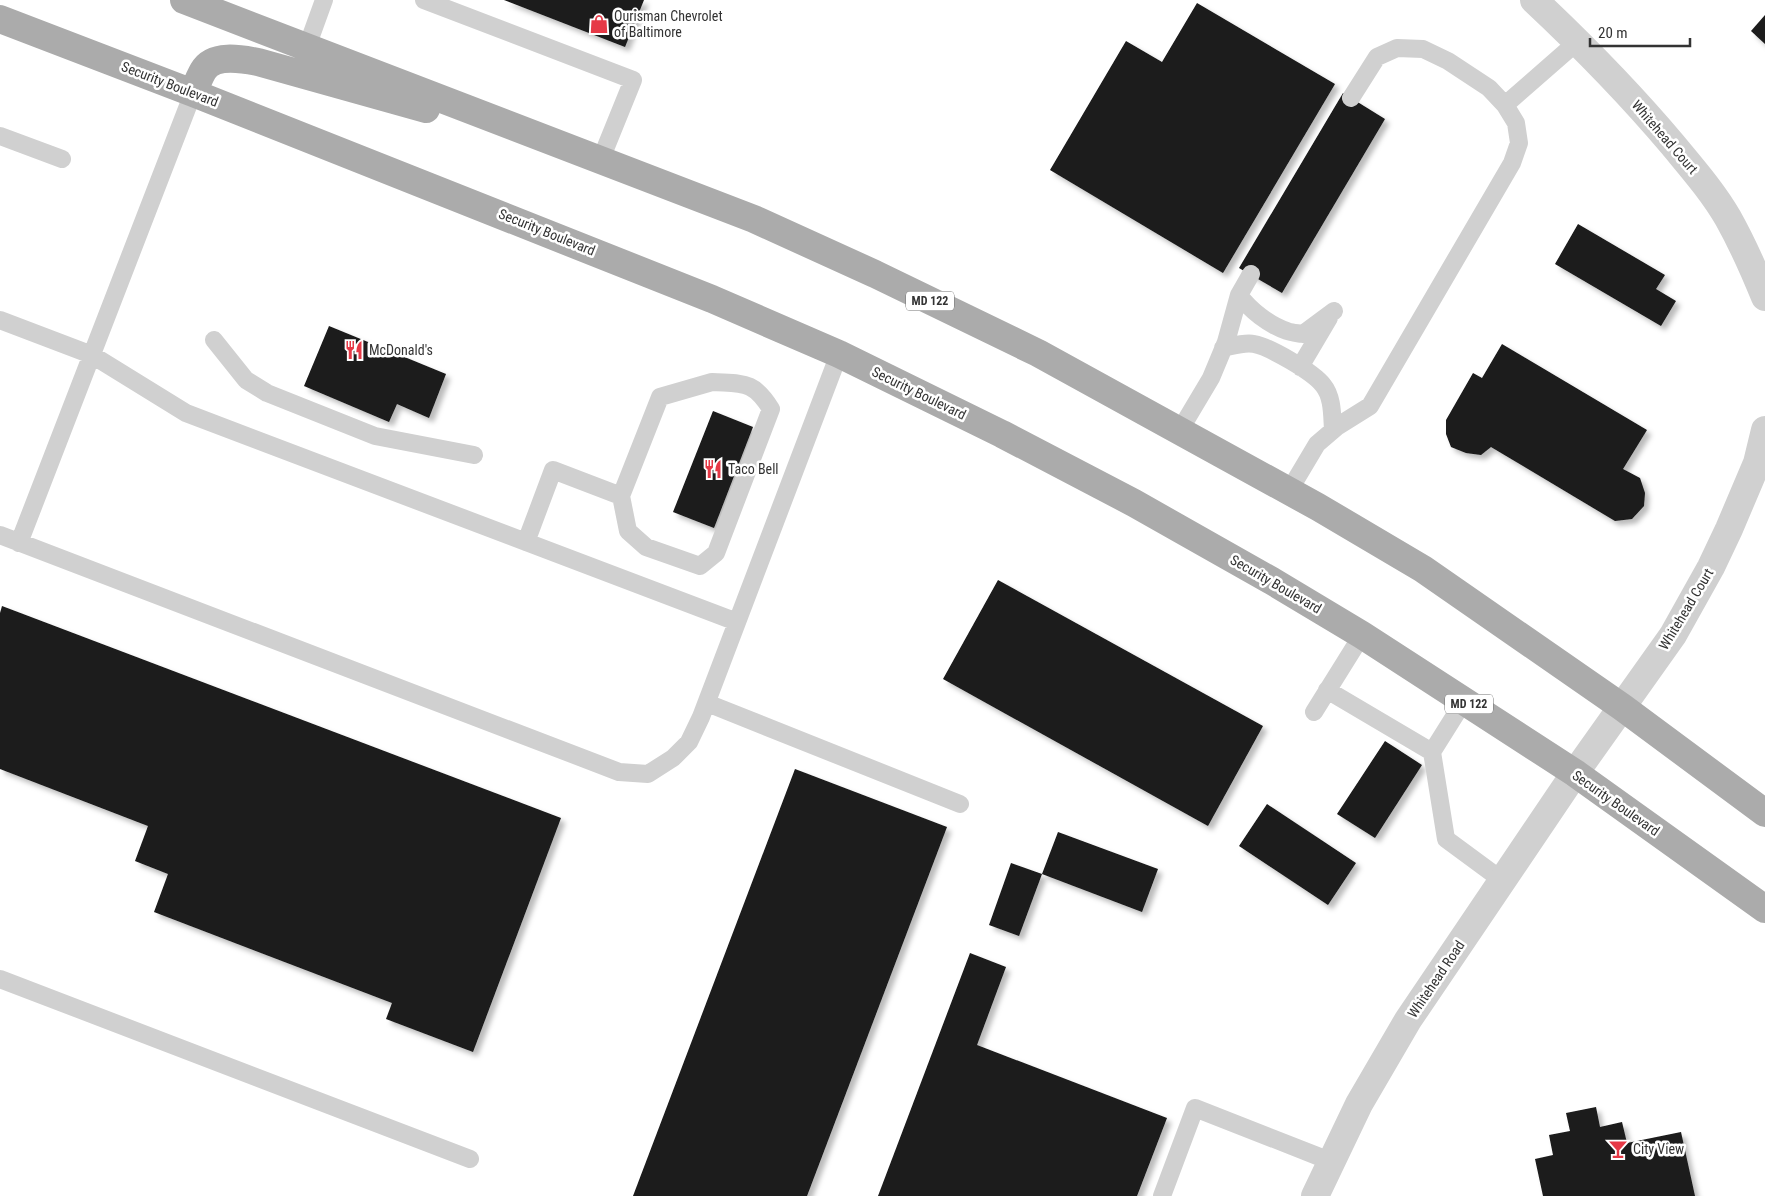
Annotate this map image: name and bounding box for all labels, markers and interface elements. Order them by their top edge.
place label: Ourisman Chevrolet of Baltimore [614,8,723,40]
shop icon: Ourisman Chevrolet of Baltimore [588,13,610,35]
scale bar [1590,15,1690,47]
text: 20 m [1598,24,1628,42]
street label: Security Boulevard [119,58,221,110]
street label: Whitehead Court [1629,97,1701,177]
street label: Security Boulevard [496,205,598,259]
road number: MD 122 [906,292,954,310]
restaurant icon: McDonald's [343,339,365,361]
place label: McDonald's [369,342,433,358]
street label: Security Boulevard [869,363,969,423]
restaurant icon: Taco Bell [702,458,724,480]
place label: Taco Bell [728,461,779,477]
street label: Security Boulevard [1228,551,1324,617]
street label: Whitehead Court [1655,565,1717,653]
road number: MD 122 [1445,694,1493,714]
street label: Security Boulevard [1569,767,1663,839]
street label: Whitehead Road [1404,937,1468,1021]
bar icon: City View [1607,1138,1629,1160]
place label: City View [1633,1141,1684,1157]

